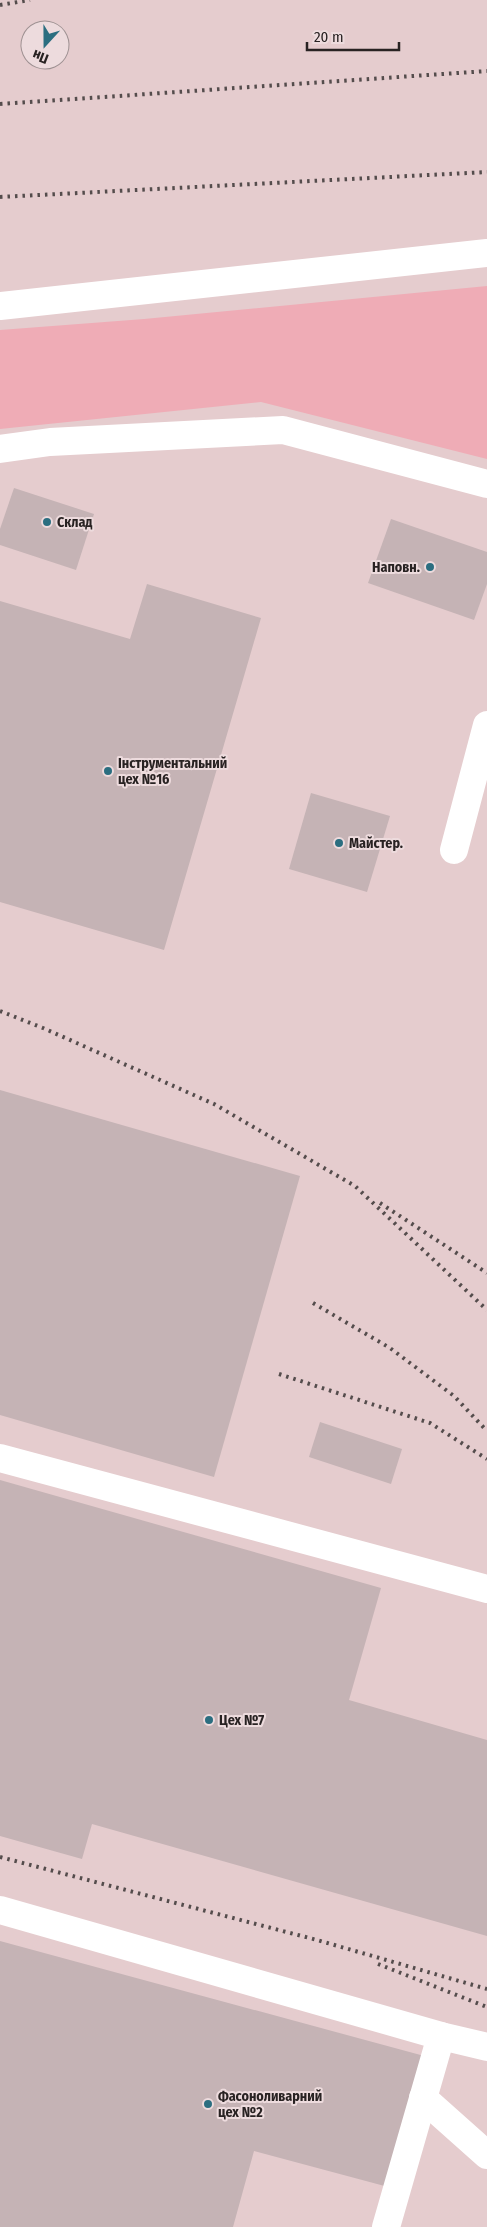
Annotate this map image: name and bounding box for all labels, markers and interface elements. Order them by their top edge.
north arrow [20,20,70,70]
scale bar [307,20,400,52]
text: 20 m [314,28,344,46]
text: Пн [30,46,51,67]
place label: Склад [57,514,92,531]
marker: Склад [41,516,53,528]
place label: Наповн. [372,559,420,576]
marker: Наповн. [424,561,436,573]
place label: Інструментальний цех №16 [118,755,227,788]
marker: Інструментальний цех №16 [102,765,114,777]
place label: Майстер. [349,835,403,852]
marker: Майстер. [333,837,345,849]
place label: Цех №7 [219,1712,264,1729]
marker: Цех №7 [203,1714,215,1726]
place label: Фасоноливарний цех №2 [218,2088,322,2121]
marker: Фасоноливарний цех №2 [202,2098,214,2110]

